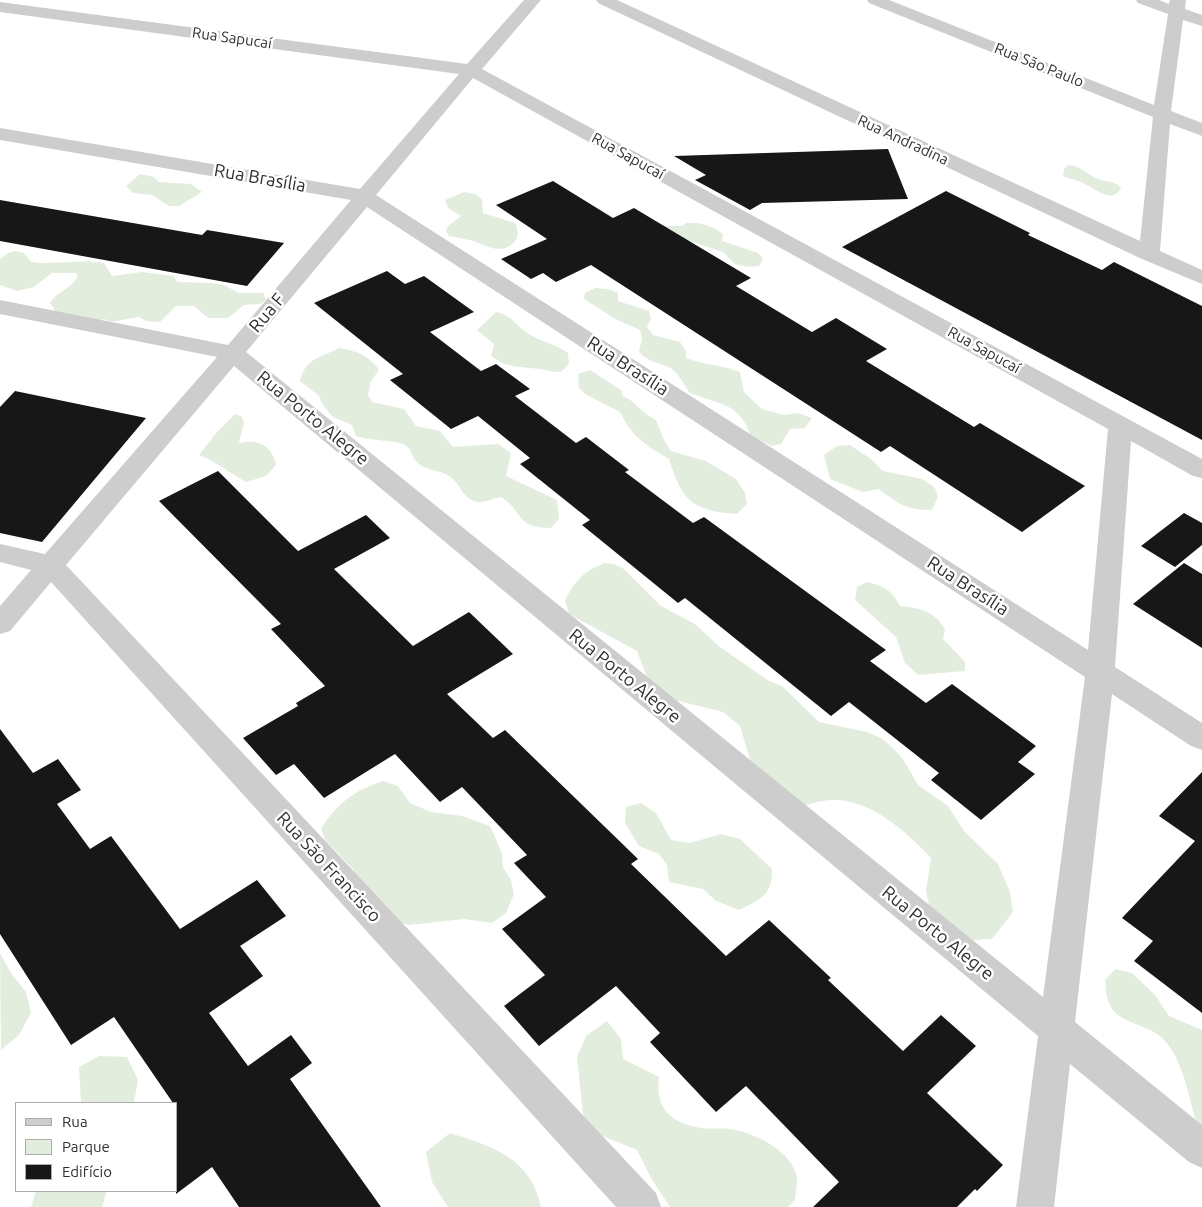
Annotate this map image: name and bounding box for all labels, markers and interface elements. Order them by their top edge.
street label: Rua Sapucaí [191,24,273,52]
street label: Rua São Paulo [992,39,1086,91]
street label: Rua Andradina [855,111,951,169]
street label: Rua Sapucaí [589,129,667,183]
street label: Rua Brasília [212,159,308,197]
street label: Rua F [244,289,290,337]
street label: Rua Sapucaí [945,323,1023,377]
street label: Rua Brasília [583,332,673,400]
street label: Rua Porto Alegre [253,366,373,470]
street label: Rua Brasília [923,552,1013,620]
street label: Rua Porto Alegre [565,624,685,728]
street label: Rua São Francisco [272,807,386,927]
street label: Rua Porto Alegre [878,881,998,985]
legend [15,1102,178,1192]
text: Rua [62,1113,88,1130]
text: Parque [62,1138,110,1155]
text: Edifício [62,1163,112,1180]

